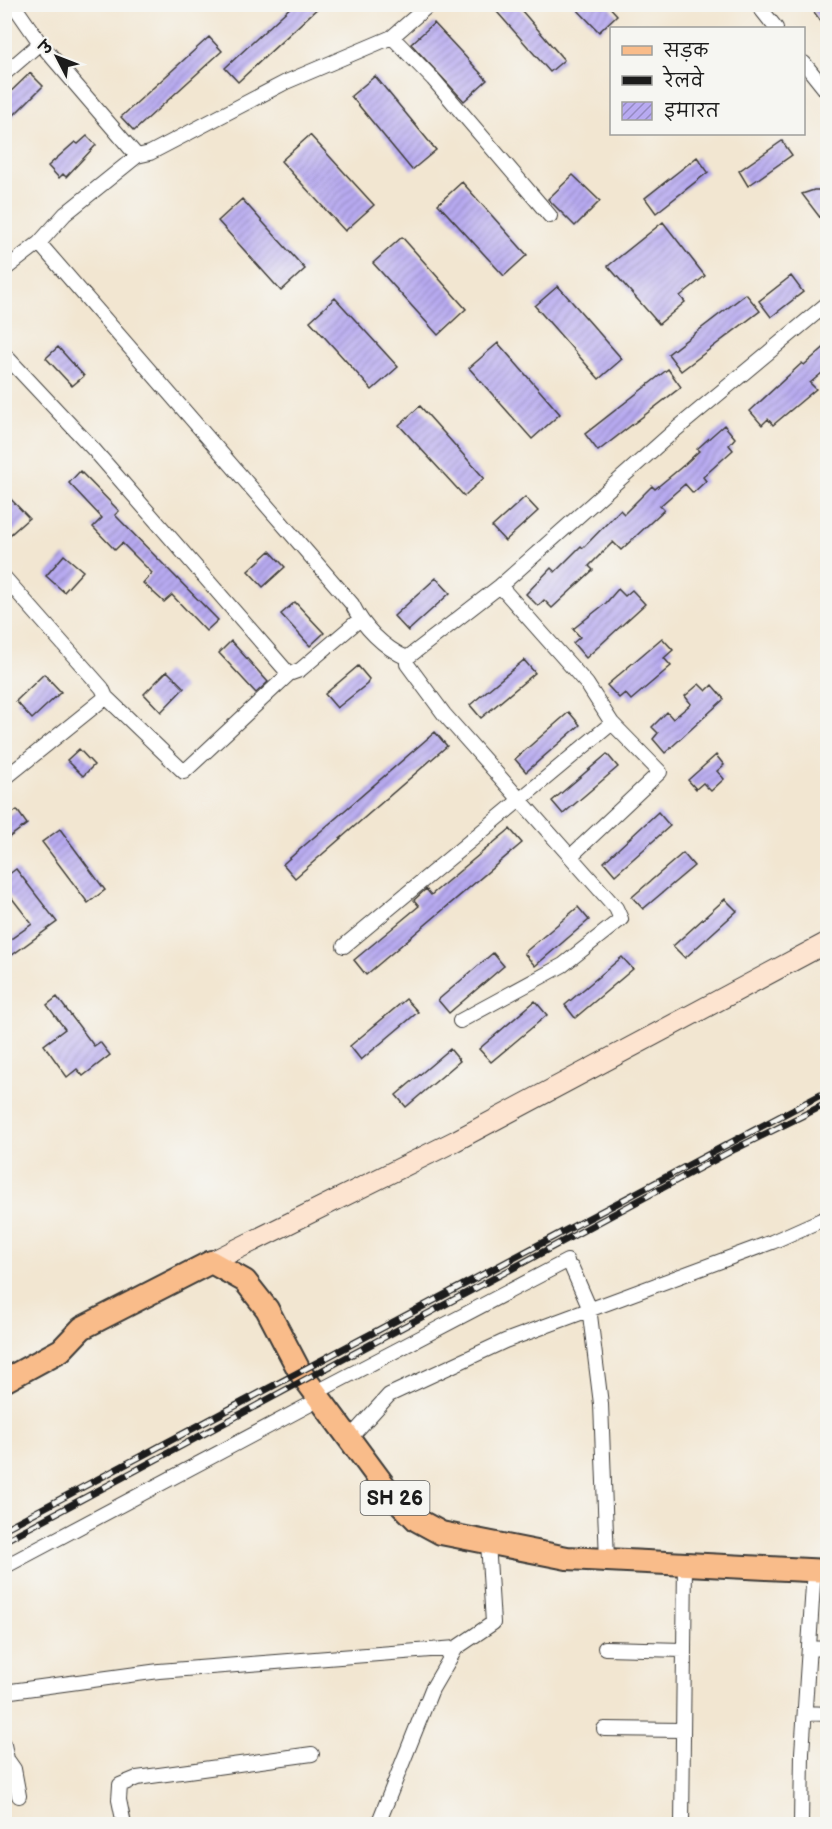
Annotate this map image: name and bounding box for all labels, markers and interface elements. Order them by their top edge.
north arrow [27,27,87,87]
legend [610,27,805,135]
text: उ [35,37,58,60]
text: सड़क [663,41,709,62]
text: रेलवे [662,65,705,92]
text: इमारत [664,101,720,122]
road number: SH 26 [360,1481,430,1515]

